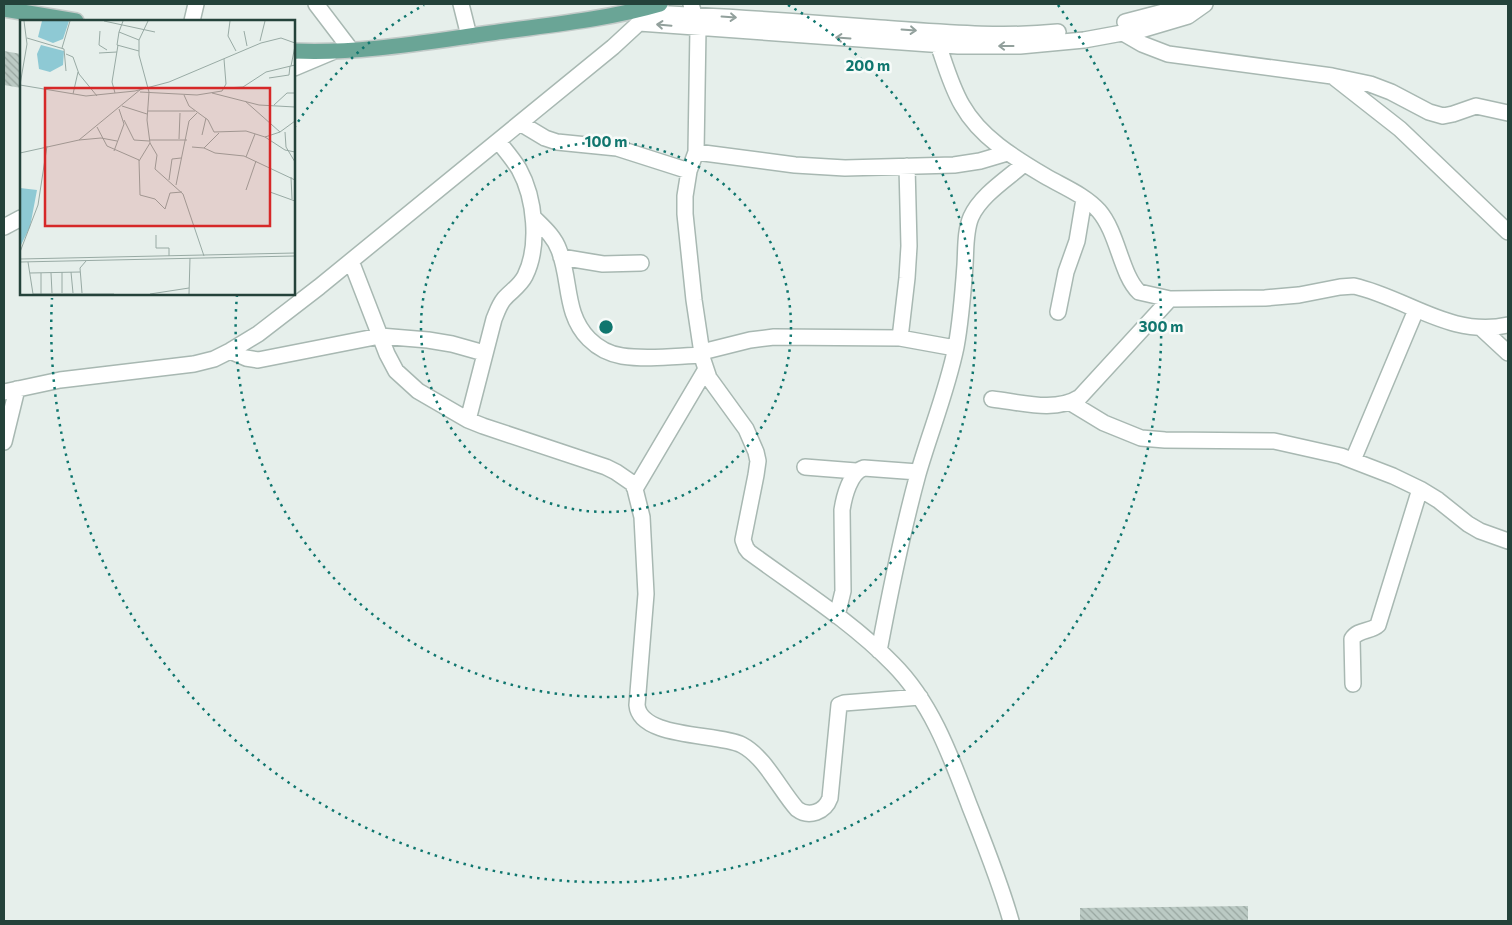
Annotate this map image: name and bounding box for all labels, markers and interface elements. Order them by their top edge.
one-way arrow [721,12,737,22]
inset map [20,20,295,295]
one-way arrow [656,21,672,30]
one-way arrow [900,25,916,35]
one-way arrow [836,34,852,43]
one-way arrow [998,41,1014,51]
text: 200 m [846,56,890,74]
text: 100 m [585,132,627,150]
text: 300 m [1139,317,1183,335]
centre of rings [597,318,615,336]

